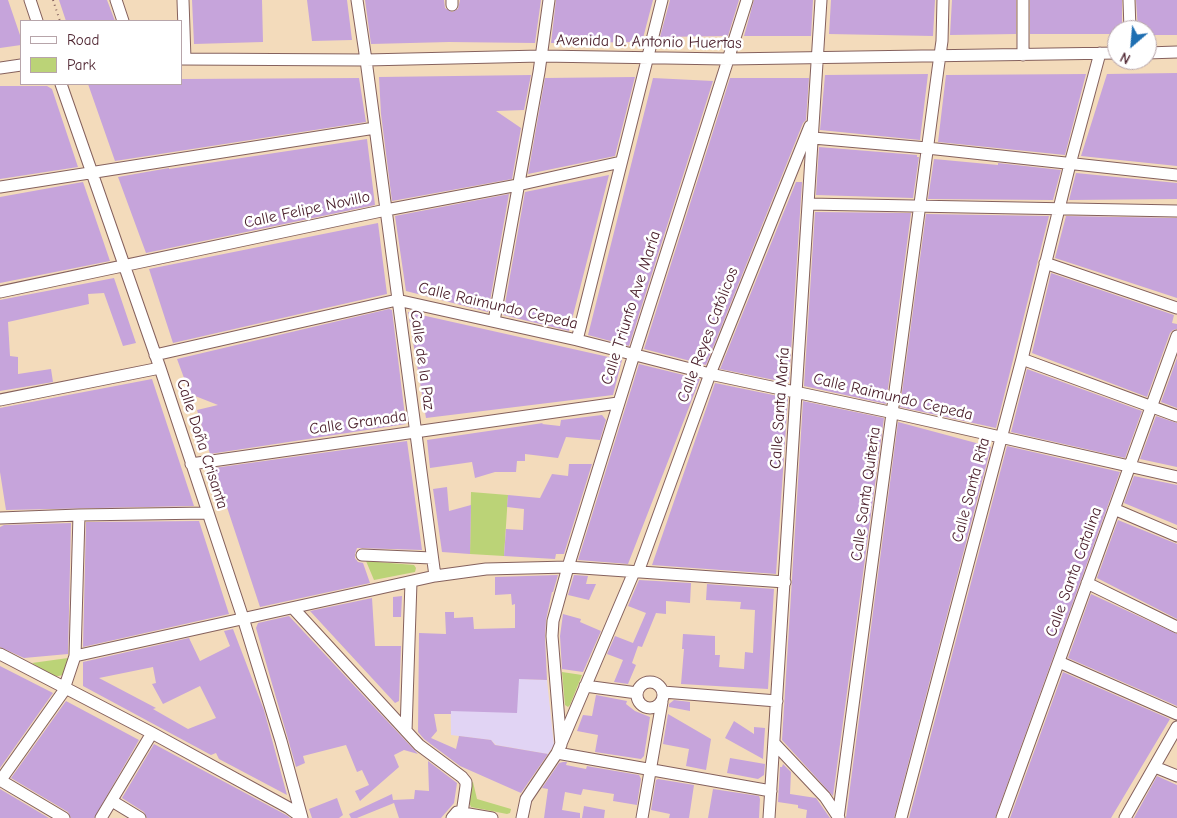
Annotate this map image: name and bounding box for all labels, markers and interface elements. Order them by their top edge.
legend [20,20,182,85]
north arrow [1107,20,1157,70]
text: Road [67,31,99,49]
street label: Avenida D. Antonio Huertas [556,31,742,53]
text: N [1117,48,1133,68]
text: Park [67,56,96,74]
street label: Calle Felipe Novillo [242,187,372,233]
street label: Calle Triunfo Ave María [597,229,665,387]
street label: Calle Reyes Católicos [673,265,743,405]
street label: Calle Raimundo Cepeda [416,278,580,334]
street label: Calle de la Paz [405,309,439,411]
street label: Calle Santa María [766,346,794,470]
street label: Calle Raimundo Cepeda [811,369,975,425]
street label: Calle Doña Crisanta [172,377,232,511]
street label: Calle Granada [308,407,408,439]
street label: Calle Santa Quiteria [847,426,885,562]
street label: Calle Santa Rita [948,436,994,544]
street label: Calle Santa Catalina [1042,504,1106,640]

